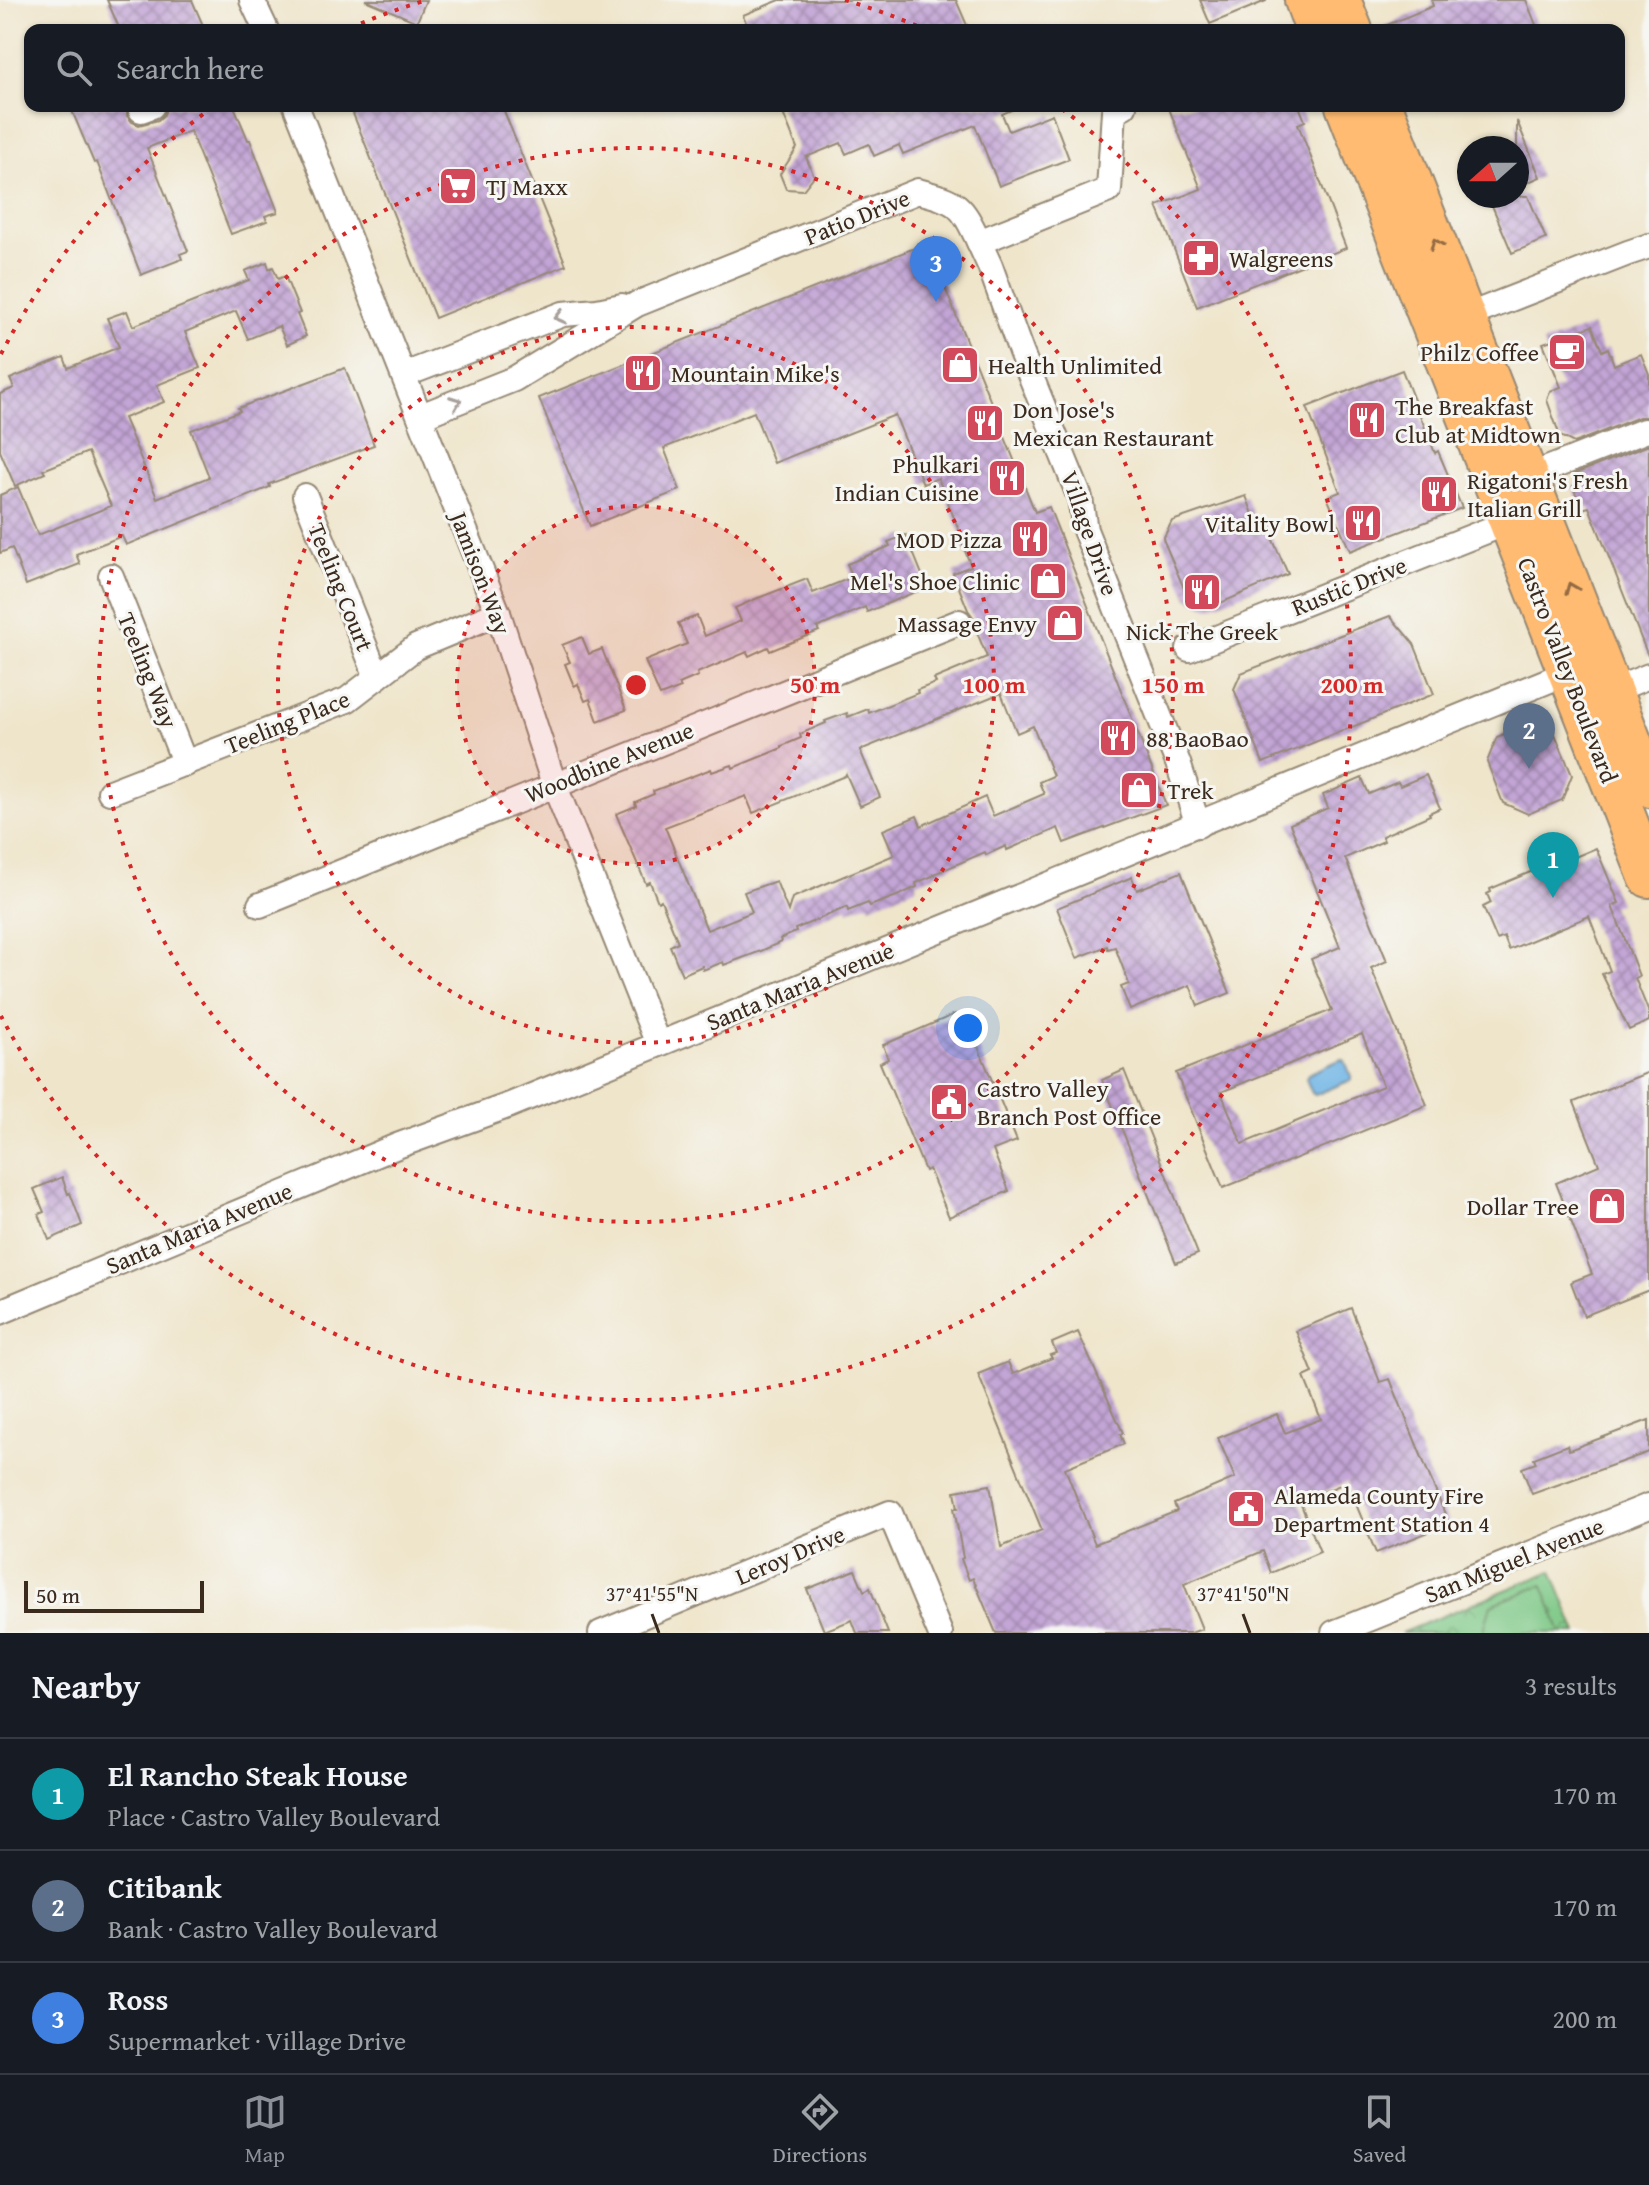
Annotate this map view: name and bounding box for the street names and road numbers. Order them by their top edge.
street label: Patio Drive [799,180,915,254]
street label: Village Drive [1052,466,1128,600]
street label: Jamison Way [441,504,520,639]
street label: Teeling Court [299,517,383,657]
street label: Rustic Drive [1286,547,1412,625]
street label: Castro Valley Boulevard [1509,552,1627,788]
street label: Teeling Way [109,607,187,733]
street label: Teeling Place [219,681,355,763]
street label: Woodbine Avenue [519,712,699,812]
street label: Santa Maria Avenue [701,932,899,1040]
street label: Santa Maria Avenue [100,1173,298,1283]
street label: San Miguel Avenue [1419,1508,1609,1612]
street label: Leroy Drive [730,1516,850,1594]

